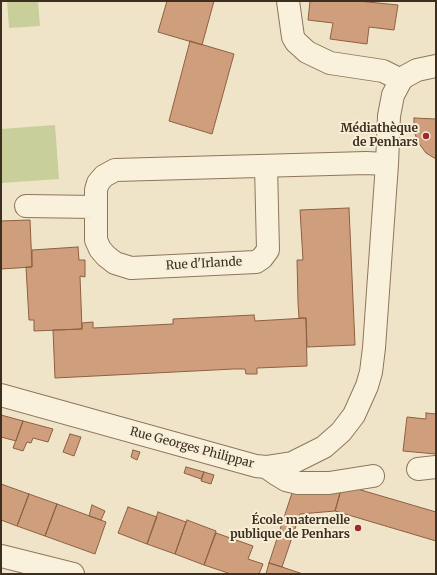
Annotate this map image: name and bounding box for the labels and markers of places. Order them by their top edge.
place label: Médiathèque de Penhars [340,122,418,150]
marker: Médiathèque de Penhars [421,131,431,141]
place label: École maternelle publique de Penhars [230,514,350,542]
marker: École maternelle publique de Penhars [353,523,363,533]

